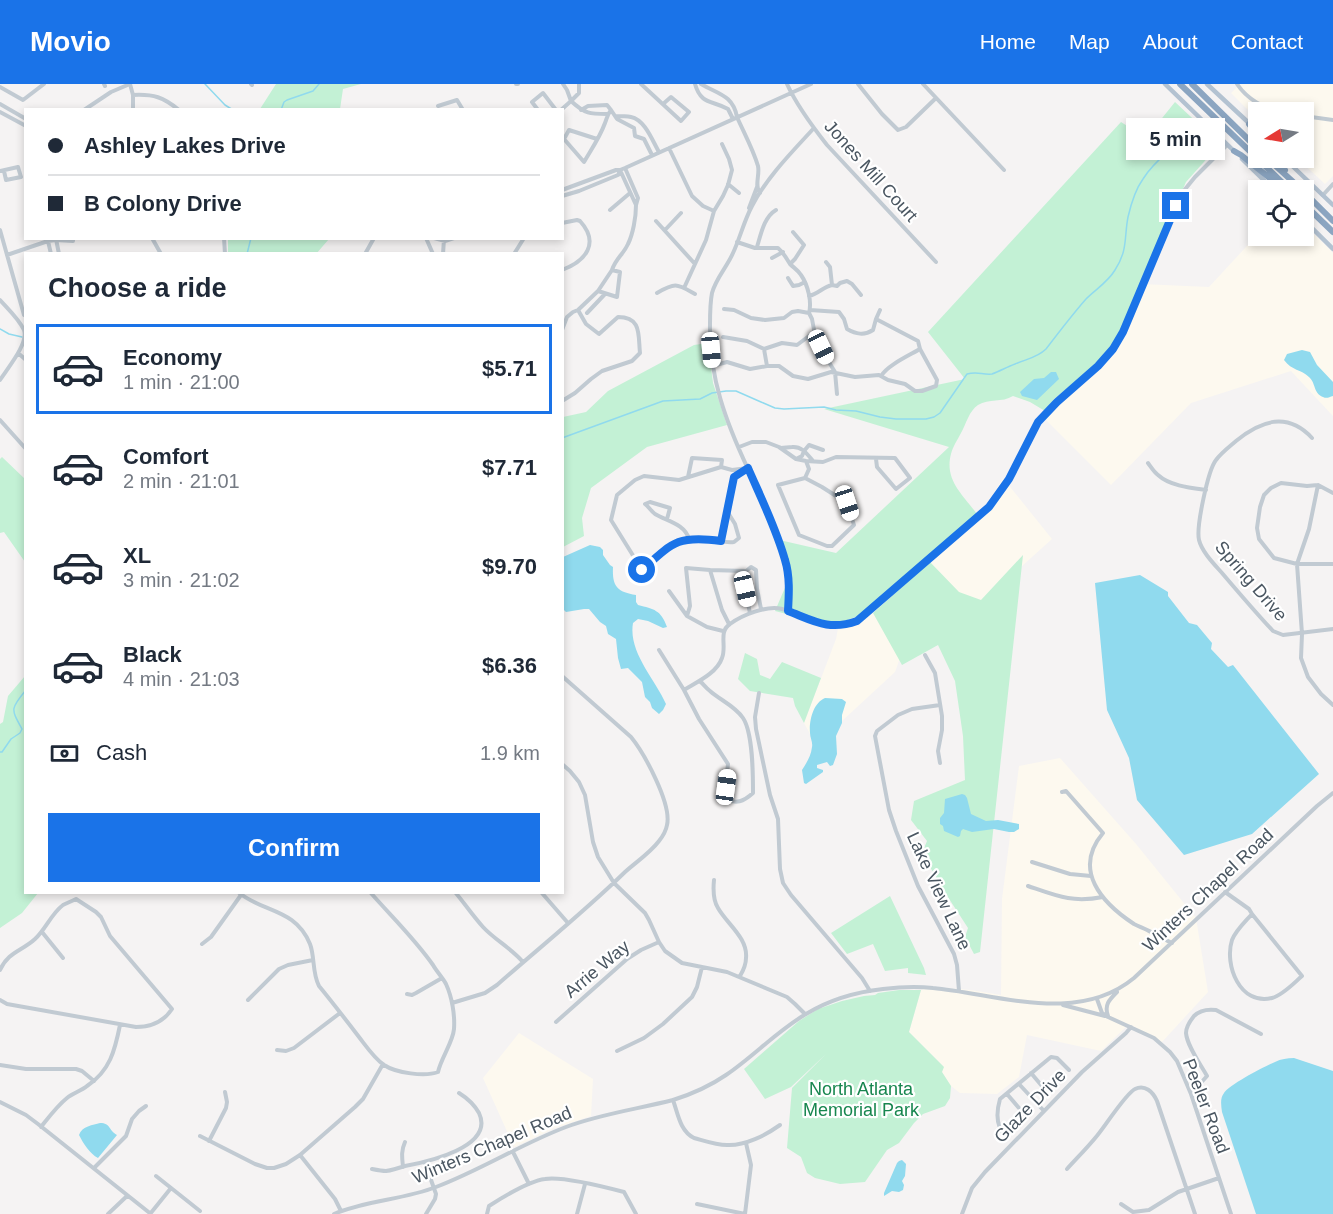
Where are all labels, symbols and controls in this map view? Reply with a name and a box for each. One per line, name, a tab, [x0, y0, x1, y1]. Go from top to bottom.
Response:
text: Movio	[30, 26, 111, 57]
text: Home	[980, 30, 1036, 53]
text: Map	[1069, 30, 1110, 53]
text: About	[1143, 30, 1198, 53]
text: Contact	[1231, 30, 1303, 53]
north arrow	[1248, 102, 1314, 168]
map controls	[1248, 102, 1314, 246]
street label: Jones Mill Court	[820, 116, 922, 226]
callout: 5 min	[1126, 119, 1226, 161]
text: 5 min	[1149, 128, 1202, 150]
text: Ashley Lakes Drive	[84, 133, 286, 158]
button: locate	[1248, 180, 1314, 246]
text: B Colony Drive	[84, 191, 242, 216]
route end	[1162, 192, 1189, 219]
text: Choose a ride	[48, 273, 227, 303]
car	[805, 327, 837, 367]
car	[700, 331, 722, 369]
icon: car	[51, 342, 105, 396]
text: Economy	[123, 345, 222, 370]
text: $5.71	[482, 356, 537, 381]
text: 1 min · 21:00	[123, 371, 240, 393]
icon: car	[51, 441, 105, 495]
text: Comfort	[123, 444, 209, 469]
text: $7.71	[482, 455, 537, 480]
text: 2 min · 21:01	[123, 470, 240, 492]
car	[833, 483, 861, 523]
street label: Spring Drive	[1211, 537, 1291, 625]
icon: car	[51, 540, 105, 594]
text: XL	[123, 543, 151, 568]
text: $9.70	[482, 554, 537, 579]
route start	[628, 556, 655, 583]
text: 3 min · 21:02	[123, 569, 240, 591]
car	[732, 569, 758, 609]
icon: car	[51, 639, 105, 693]
text: Black	[123, 642, 182, 667]
text: $6.36	[482, 653, 537, 678]
text: 4 min · 21:03	[123, 668, 240, 690]
icon: cash	[48, 737, 81, 770]
text: Cash	[96, 740, 147, 765]
text: 1.9 km	[480, 742, 540, 764]
car	[715, 768, 737, 806]
button: Confirm	[48, 813, 540, 882]
street label: Winters Chapel Road	[1139, 824, 1277, 956]
street label: Lake View Lane	[903, 829, 975, 953]
street label: Arrie Way	[561, 936, 633, 1002]
street label: Peeler Road	[1179, 1056, 1233, 1156]
street label: Glaze Drive	[990, 1065, 1070, 1147]
park label: North Atlanta Memorial Park	[803, 1079, 920, 1120]
street label: Winters Chapel Road	[409, 1102, 575, 1188]

